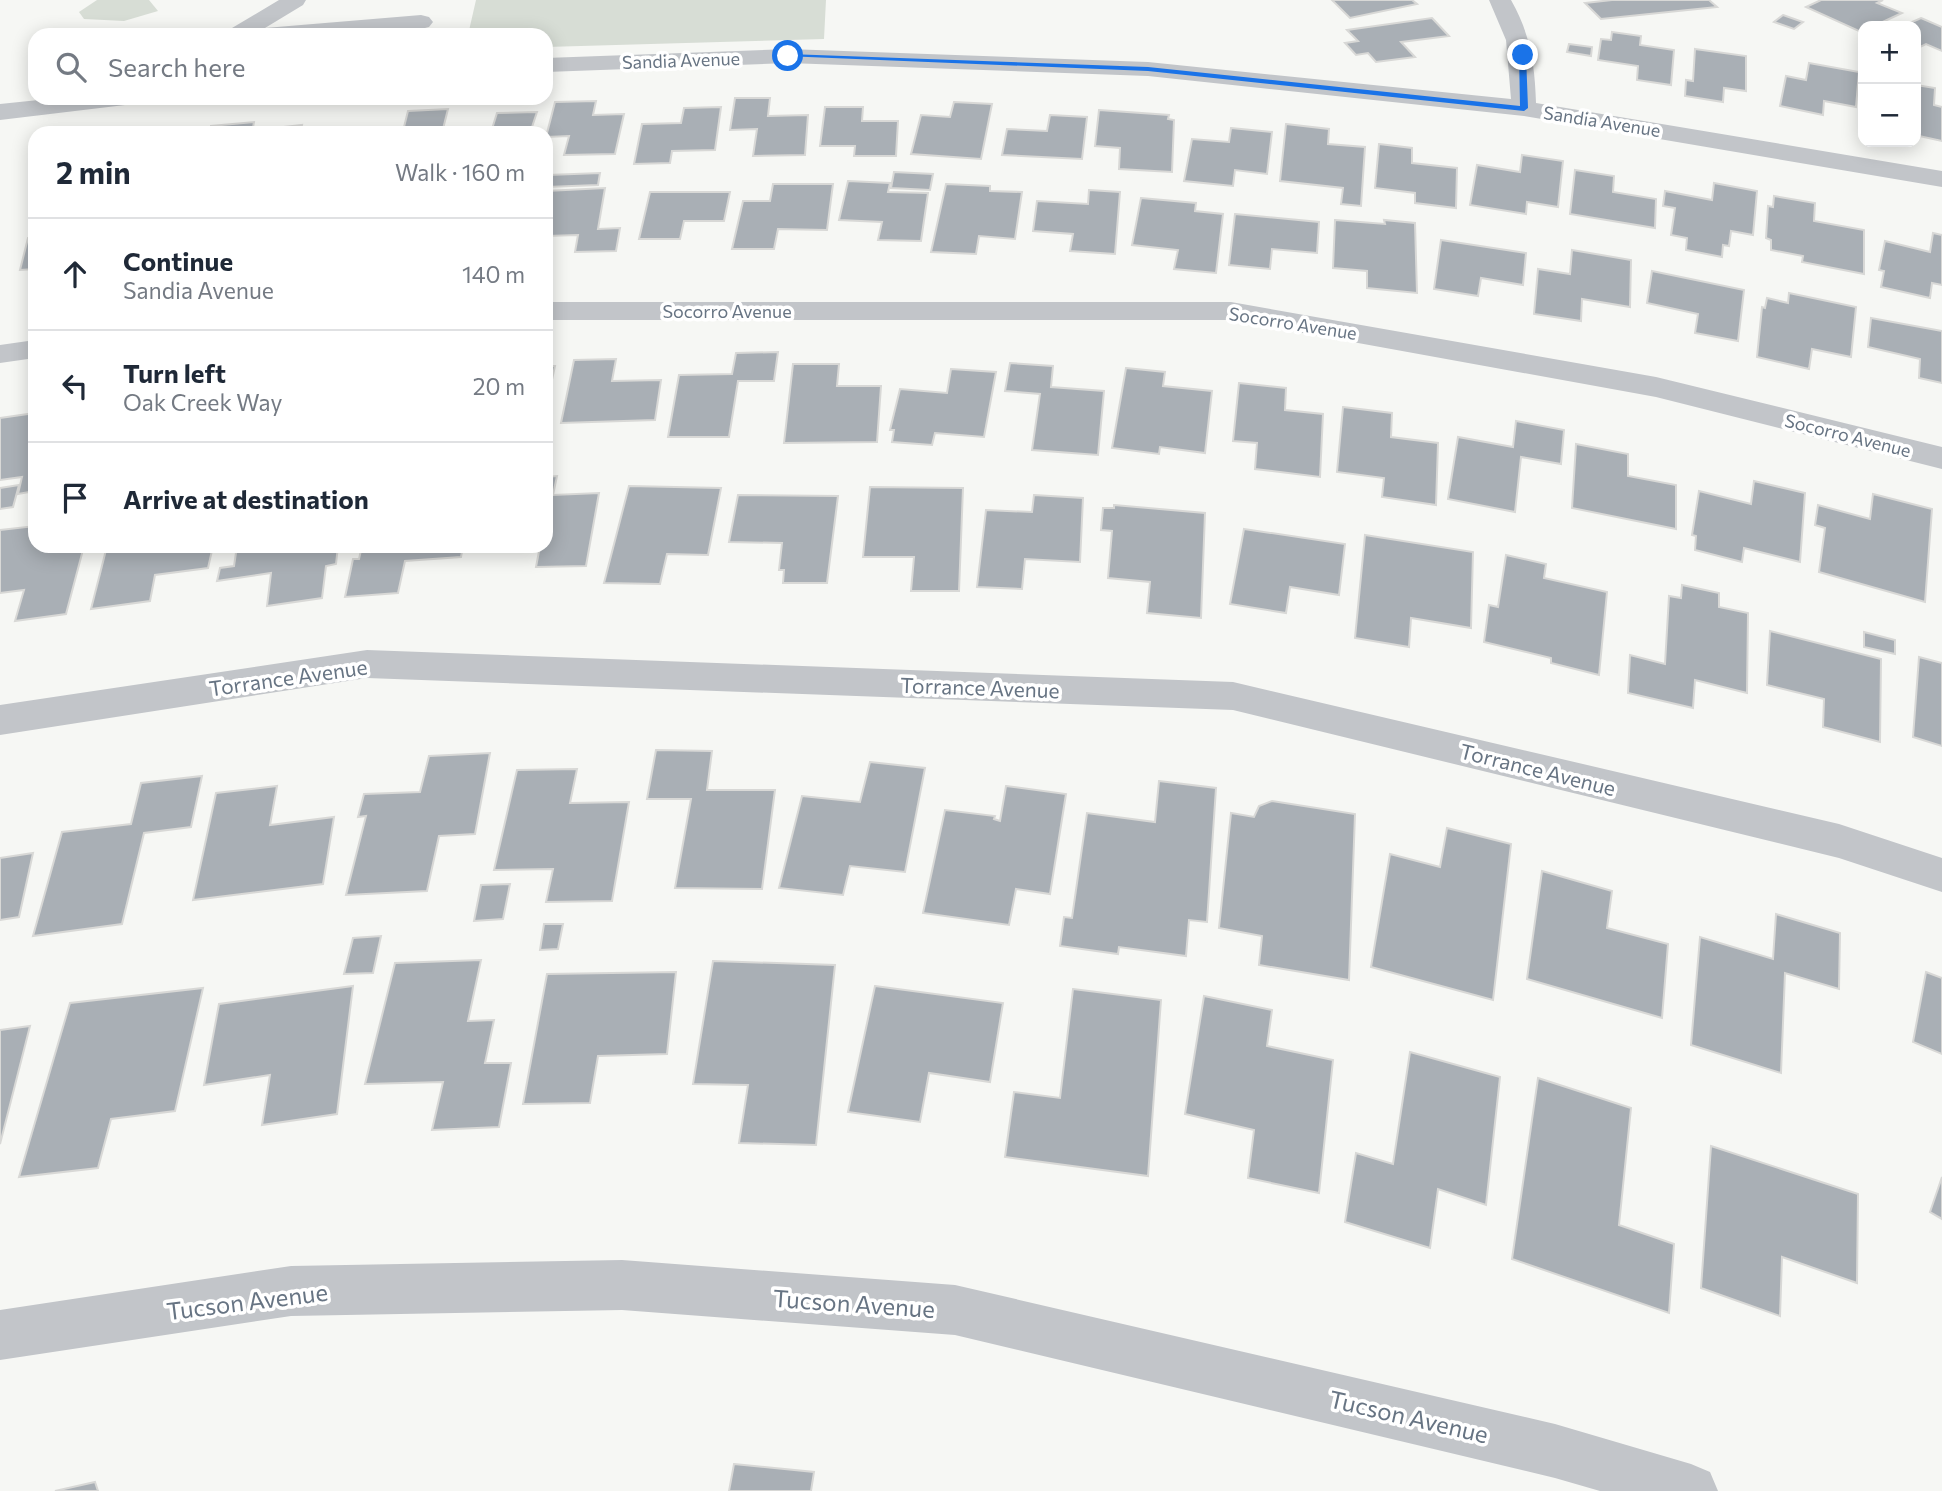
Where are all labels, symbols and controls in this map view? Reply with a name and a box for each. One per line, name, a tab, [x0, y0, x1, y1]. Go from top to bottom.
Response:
map controls	[1858, 21, 1921, 147]
button: +	[1858, 21, 1921, 84]
search box	[28, 28, 553, 105]
route end	[1507, 39, 1538, 70]
route start	[772, 40, 803, 71]
street label: Sandia Avenue	[622, 47, 740, 73]
icon: search	[52, 48, 90, 86]
text: Search here	[108, 51, 246, 82]
button: −	[1858, 84, 1921, 147]
street label: Sandia Avenue	[1542, 101, 1662, 141]
text: 2 min	[56, 153, 131, 190]
text: Walk · 160 m	[395, 158, 525, 186]
text: Continue	[123, 245, 233, 276]
icon: ahead	[56, 255, 94, 293]
text: 140 m	[462, 260, 525, 288]
text: Sandia Avenue	[123, 276, 274, 304]
street label: Socorro Avenue	[662, 300, 792, 322]
street label: Socorro Avenue	[1227, 302, 1359, 344]
text: Turn left	[123, 357, 226, 388]
icon: left	[56, 367, 94, 405]
text: 20 m	[473, 372, 525, 400]
text: Oak Creek Way	[123, 388, 282, 416]
street label: Socorro Avenue	[1783, 409, 1913, 461]
icon: arrive	[56, 479, 94, 517]
text: Arrive at destination	[123, 483, 369, 514]
street label: Torrance Avenue	[207, 654, 369, 700]
street label: Torrance Avenue	[900, 672, 1060, 702]
street label: Torrance Avenue	[1458, 738, 1618, 800]
street label: Tucson Avenue	[165, 1277, 329, 1325]
street label: Tucson Avenue	[772, 1283, 936, 1323]
street label: Tucson Avenue	[1327, 1384, 1491, 1448]

